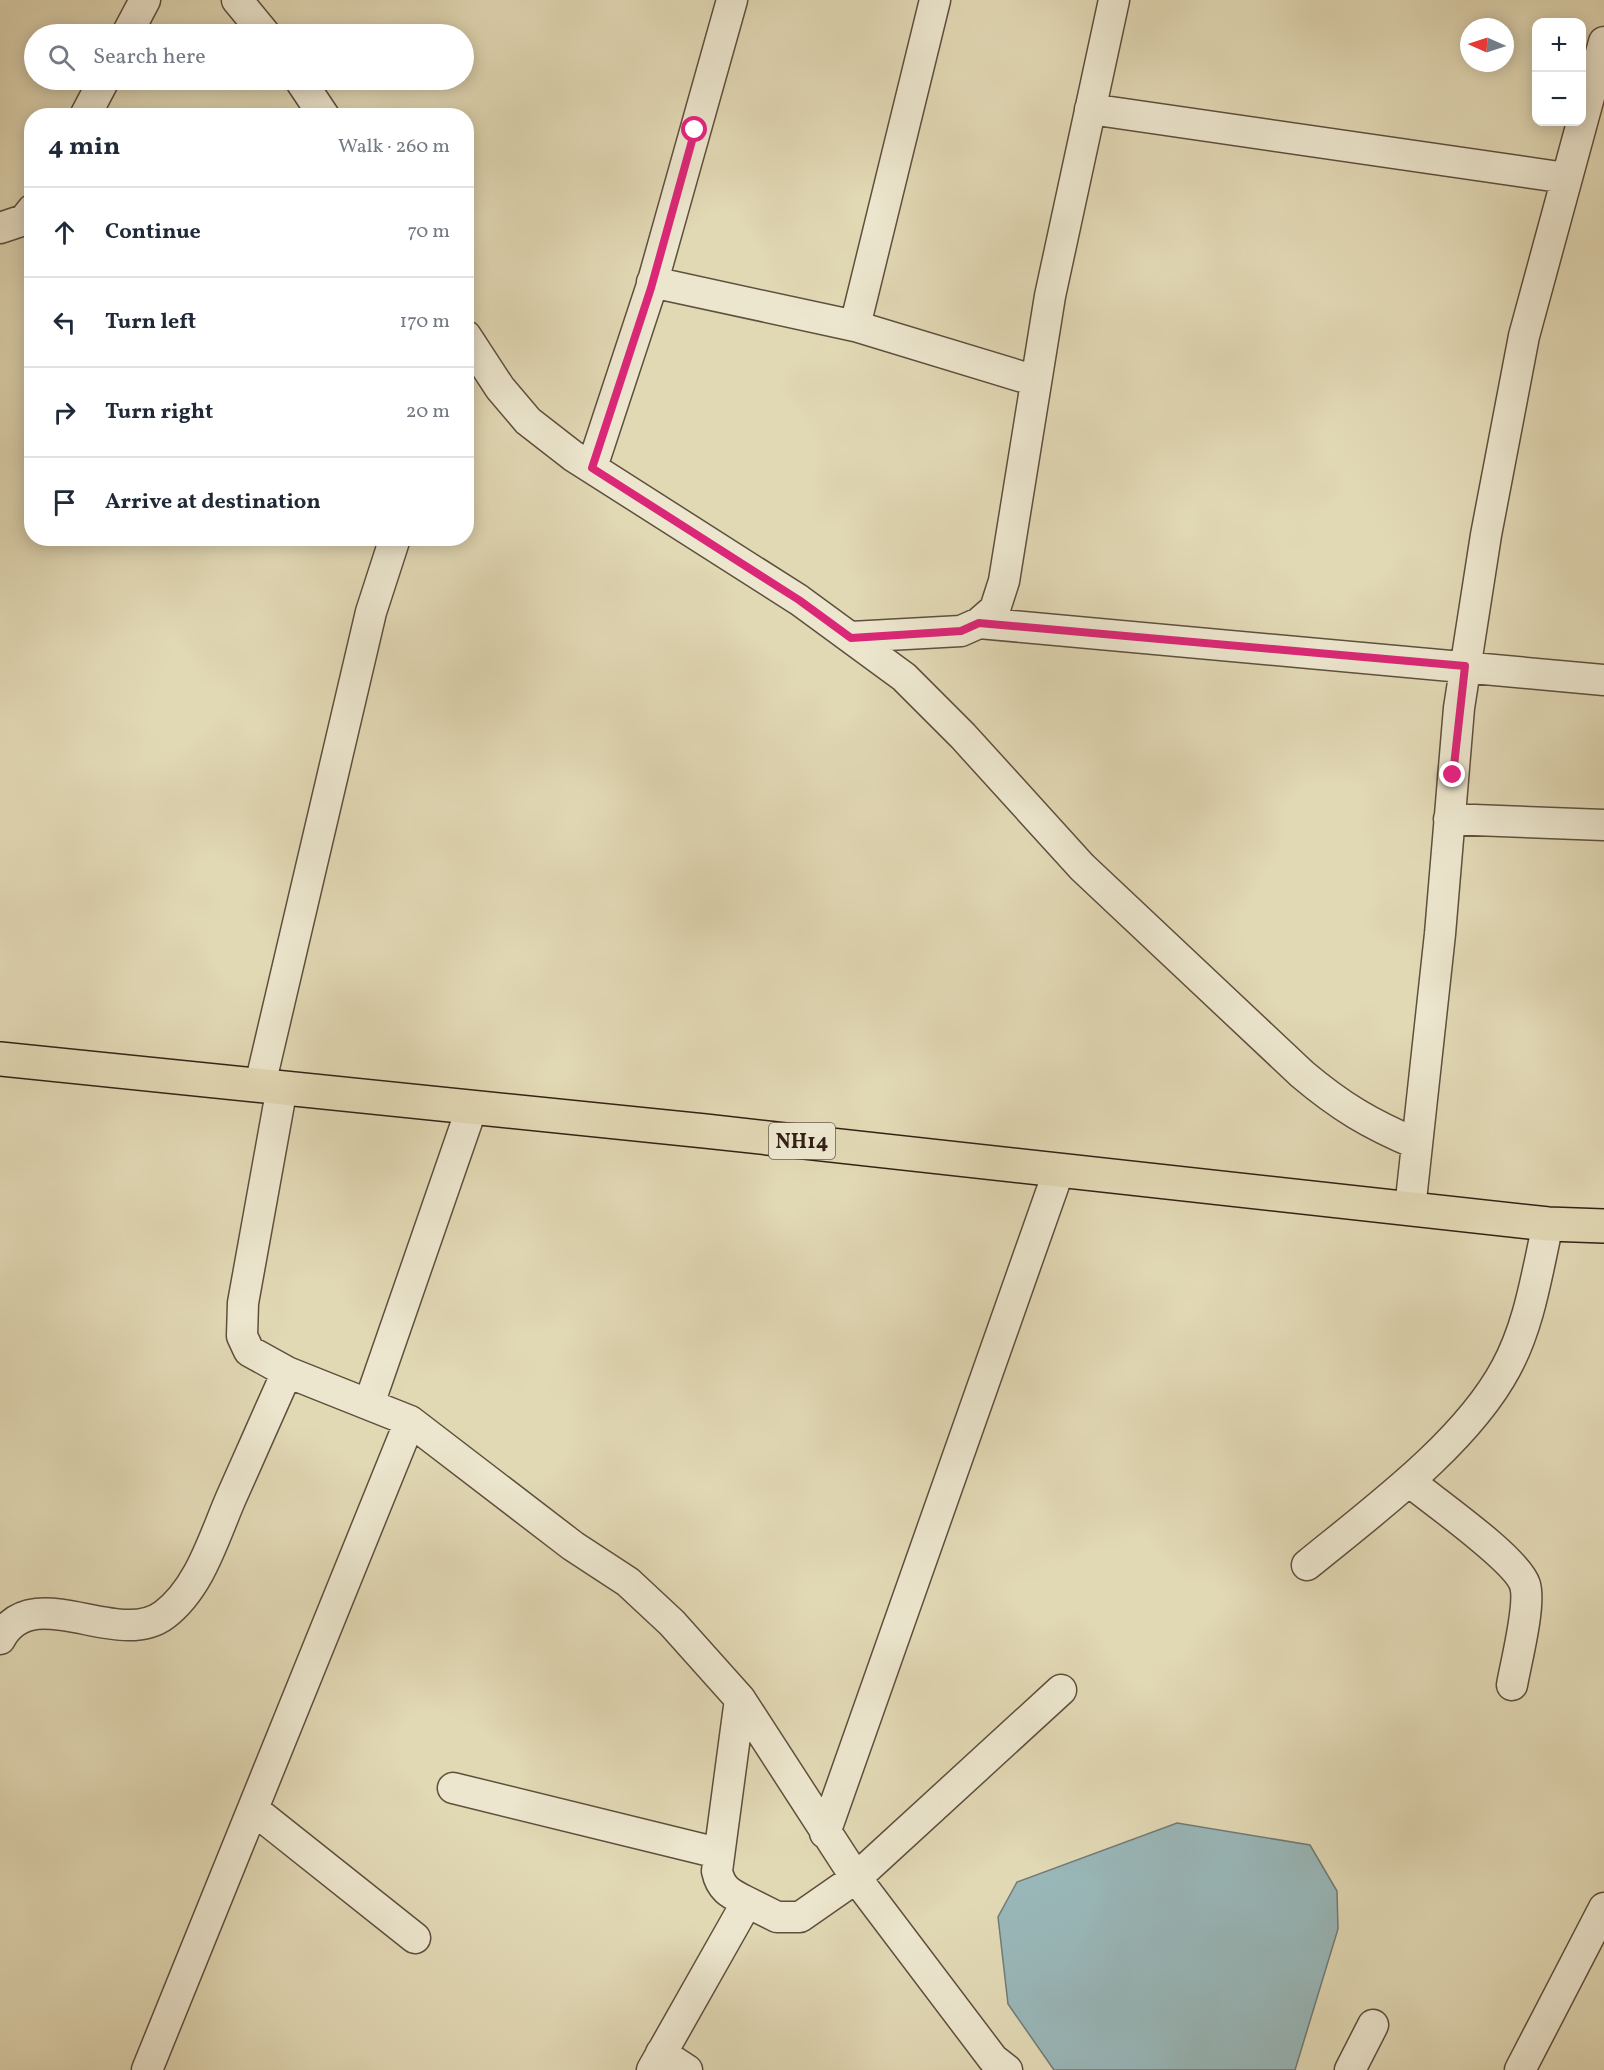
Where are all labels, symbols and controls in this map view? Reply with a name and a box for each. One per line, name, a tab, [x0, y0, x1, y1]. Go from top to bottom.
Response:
north arrow	[1460, 18, 1514, 72]
map controls	[1532, 18, 1586, 126]
button: +	[1532, 18, 1586, 72]
search box	[24, 24, 474, 90]
icon: search	[45, 41, 78, 74]
text: Search here	[93, 42, 206, 73]
button: −	[1532, 72, 1586, 126]
route start	[681, 116, 707, 142]
text: 4 min	[48, 129, 120, 165]
text: Walk · 260 m	[338, 133, 450, 161]
icon: ahead	[48, 216, 81, 249]
text: Continue	[105, 217, 201, 248]
text: 70 m	[407, 218, 450, 246]
icon: left	[48, 306, 81, 339]
text: Turn left	[105, 307, 196, 338]
text: 170 m	[400, 308, 450, 336]
icon: right	[48, 396, 81, 429]
text: Turn right	[105, 397, 213, 428]
text: 20 m	[406, 398, 450, 426]
icon: arrive	[48, 486, 81, 519]
text: Arrive at destination	[105, 487, 321, 518]
route end	[1439, 761, 1465, 787]
road number: NH14	[769, 1123, 835, 1159]

